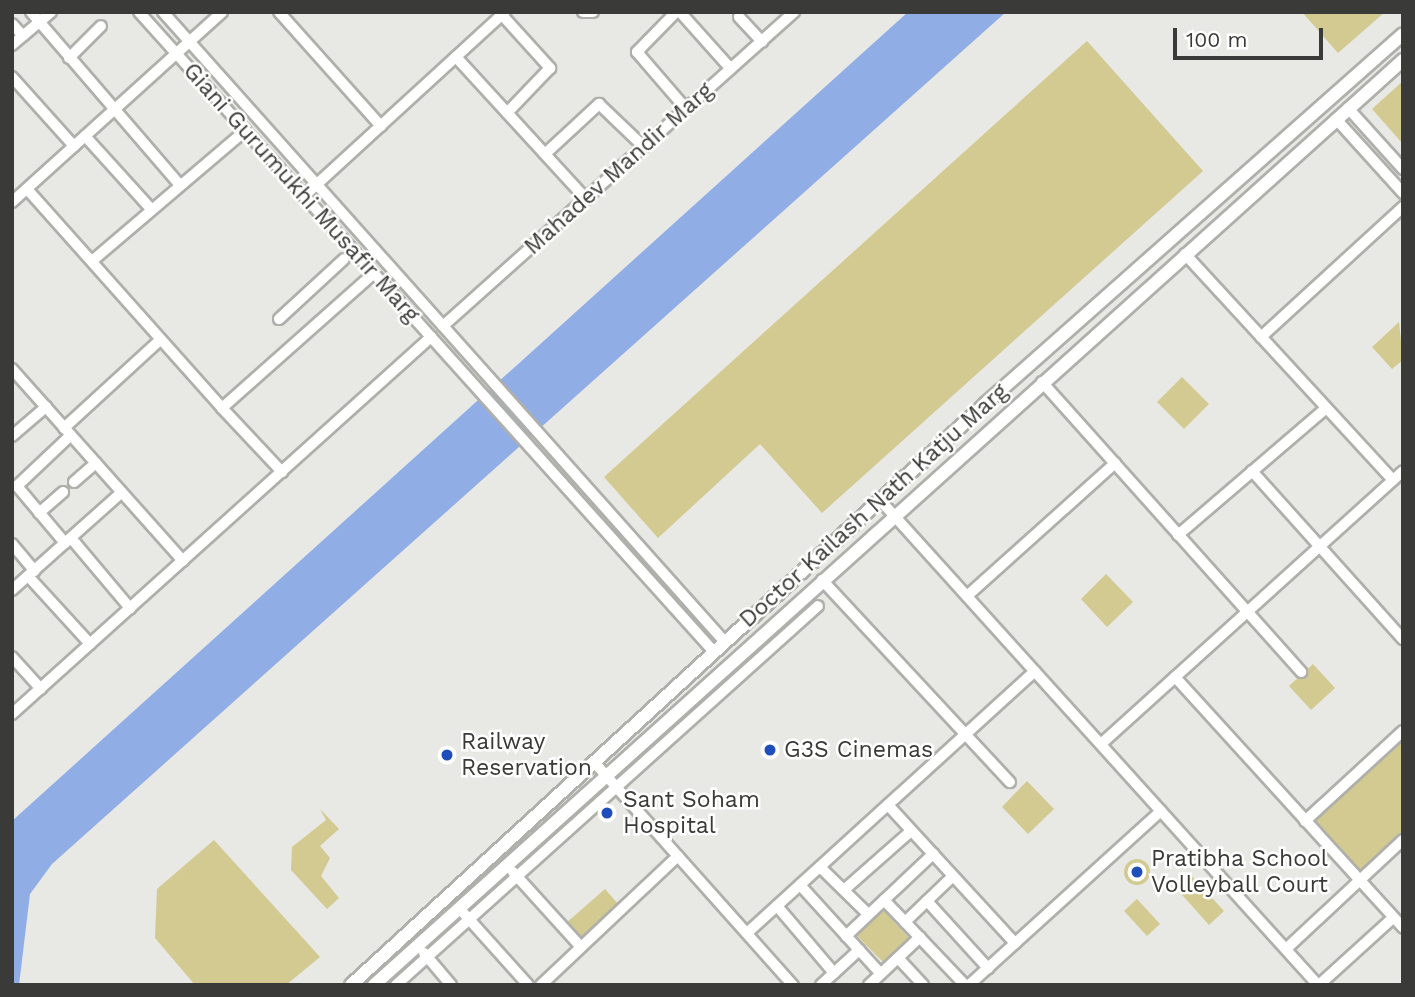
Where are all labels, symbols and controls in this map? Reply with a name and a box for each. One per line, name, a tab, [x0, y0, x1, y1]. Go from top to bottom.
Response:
scale bar	[1177, 14, 1328, 58]
text: 100 m	[1186, 27, 1248, 52]
street label: Giani Gurumukhi Musafir Marg	[177, 57, 425, 329]
street label: Mahadev Mandir Marg	[519, 77, 719, 261]
street label: Doctor Kailash Nath Katju Marg	[734, 378, 1014, 634]
place label: Railway Reservation	[461, 728, 592, 782]
place label: G3S Cinemas	[784, 736, 933, 764]
marker: G3S Cinemas	[762, 742, 778, 758]
marker: Railway Reservation	[439, 747, 455, 763]
place label: Sant Soham Hospital	[623, 786, 760, 840]
marker: Sant Soham Hospital	[597, 803, 617, 823]
place label: Pratibha School Volleyball Court	[1151, 845, 1329, 899]
marker: Pratibha School Volleyball Court	[1129, 864, 1145, 880]

